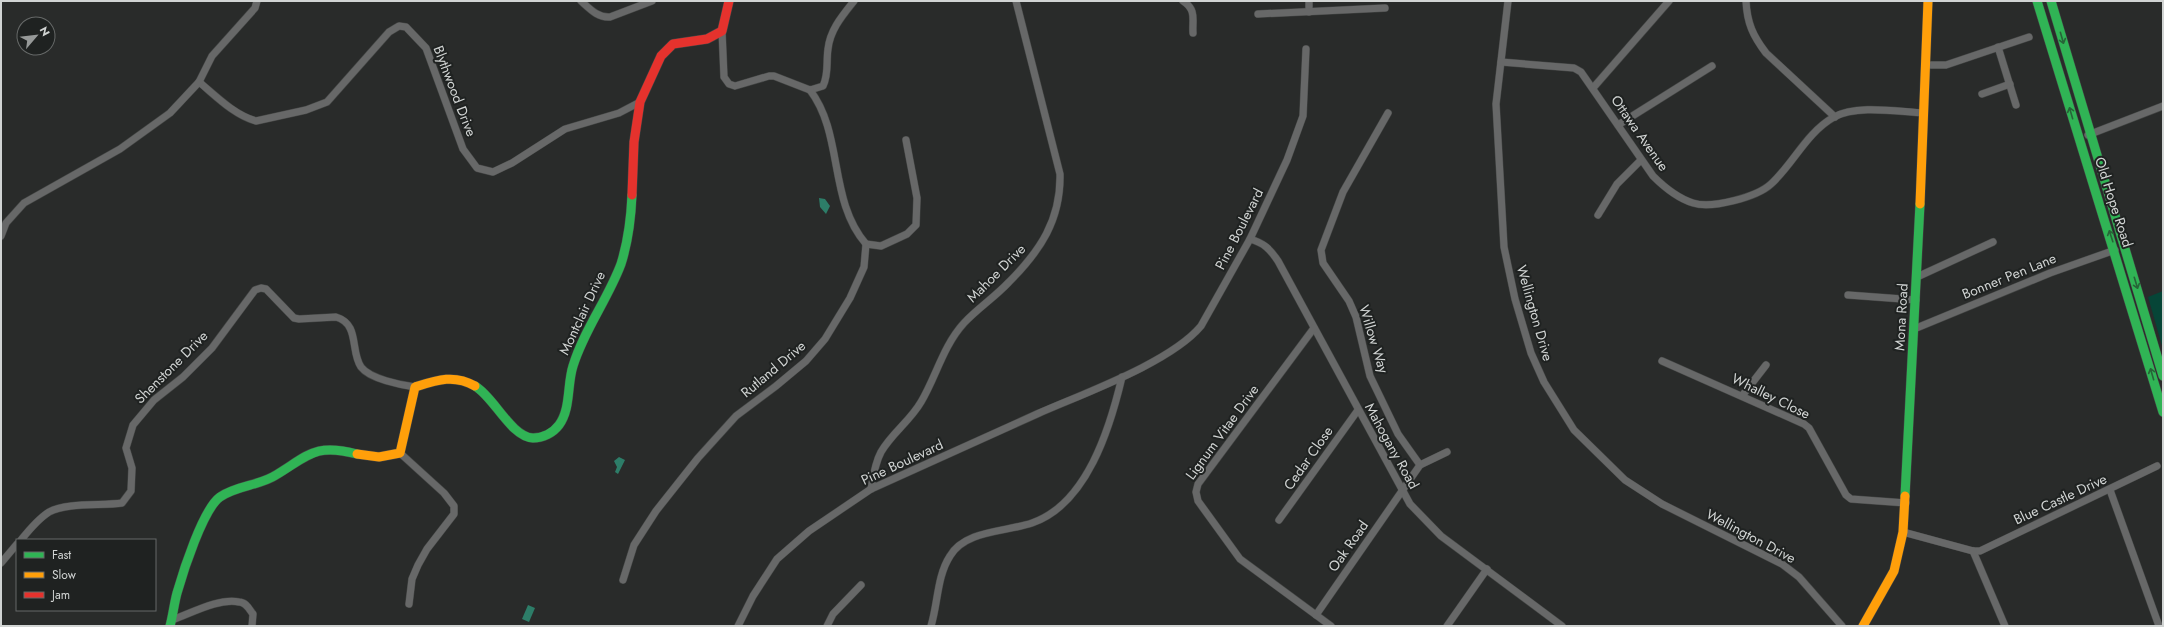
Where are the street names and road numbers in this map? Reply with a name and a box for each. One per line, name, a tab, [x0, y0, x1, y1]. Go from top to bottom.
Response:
street label: Blythwood Drive	[429, 43, 481, 139]
street label: Ottawa Avenue	[1606, 91, 1674, 175]
street label: Old Hope Road	[2090, 154, 2138, 250]
street label: Pine Boulevard	[1210, 185, 1268, 273]
street label: Mahoe Drive	[962, 239, 1030, 307]
street label: Bonner Pen Lane	[1959, 248, 2059, 304]
street label: Wellington Drive	[1512, 263, 1558, 363]
street label: Montclair Drive	[554, 268, 610, 358]
street label: Mona Road	[1889, 283, 1913, 351]
street label: Willow Way	[1354, 302, 1394, 376]
street label: Shenstone Drive	[130, 326, 212, 408]
street label: Rutland Drive	[736, 336, 810, 402]
street label: Whalley Close	[1728, 368, 1814, 424]
street label: Lignum Vitae Drive	[1181, 380, 1263, 484]
street label: Mahogany Road	[1360, 399, 1424, 493]
street label: Cedar Close	[1279, 422, 1337, 494]
street label: Pine Boulevard	[858, 434, 946, 490]
street label: Blue Castle Drive	[2010, 469, 2110, 529]
street label: Wellington Drive	[1703, 504, 1799, 568]
street label: Oak Road	[1323, 516, 1373, 576]

